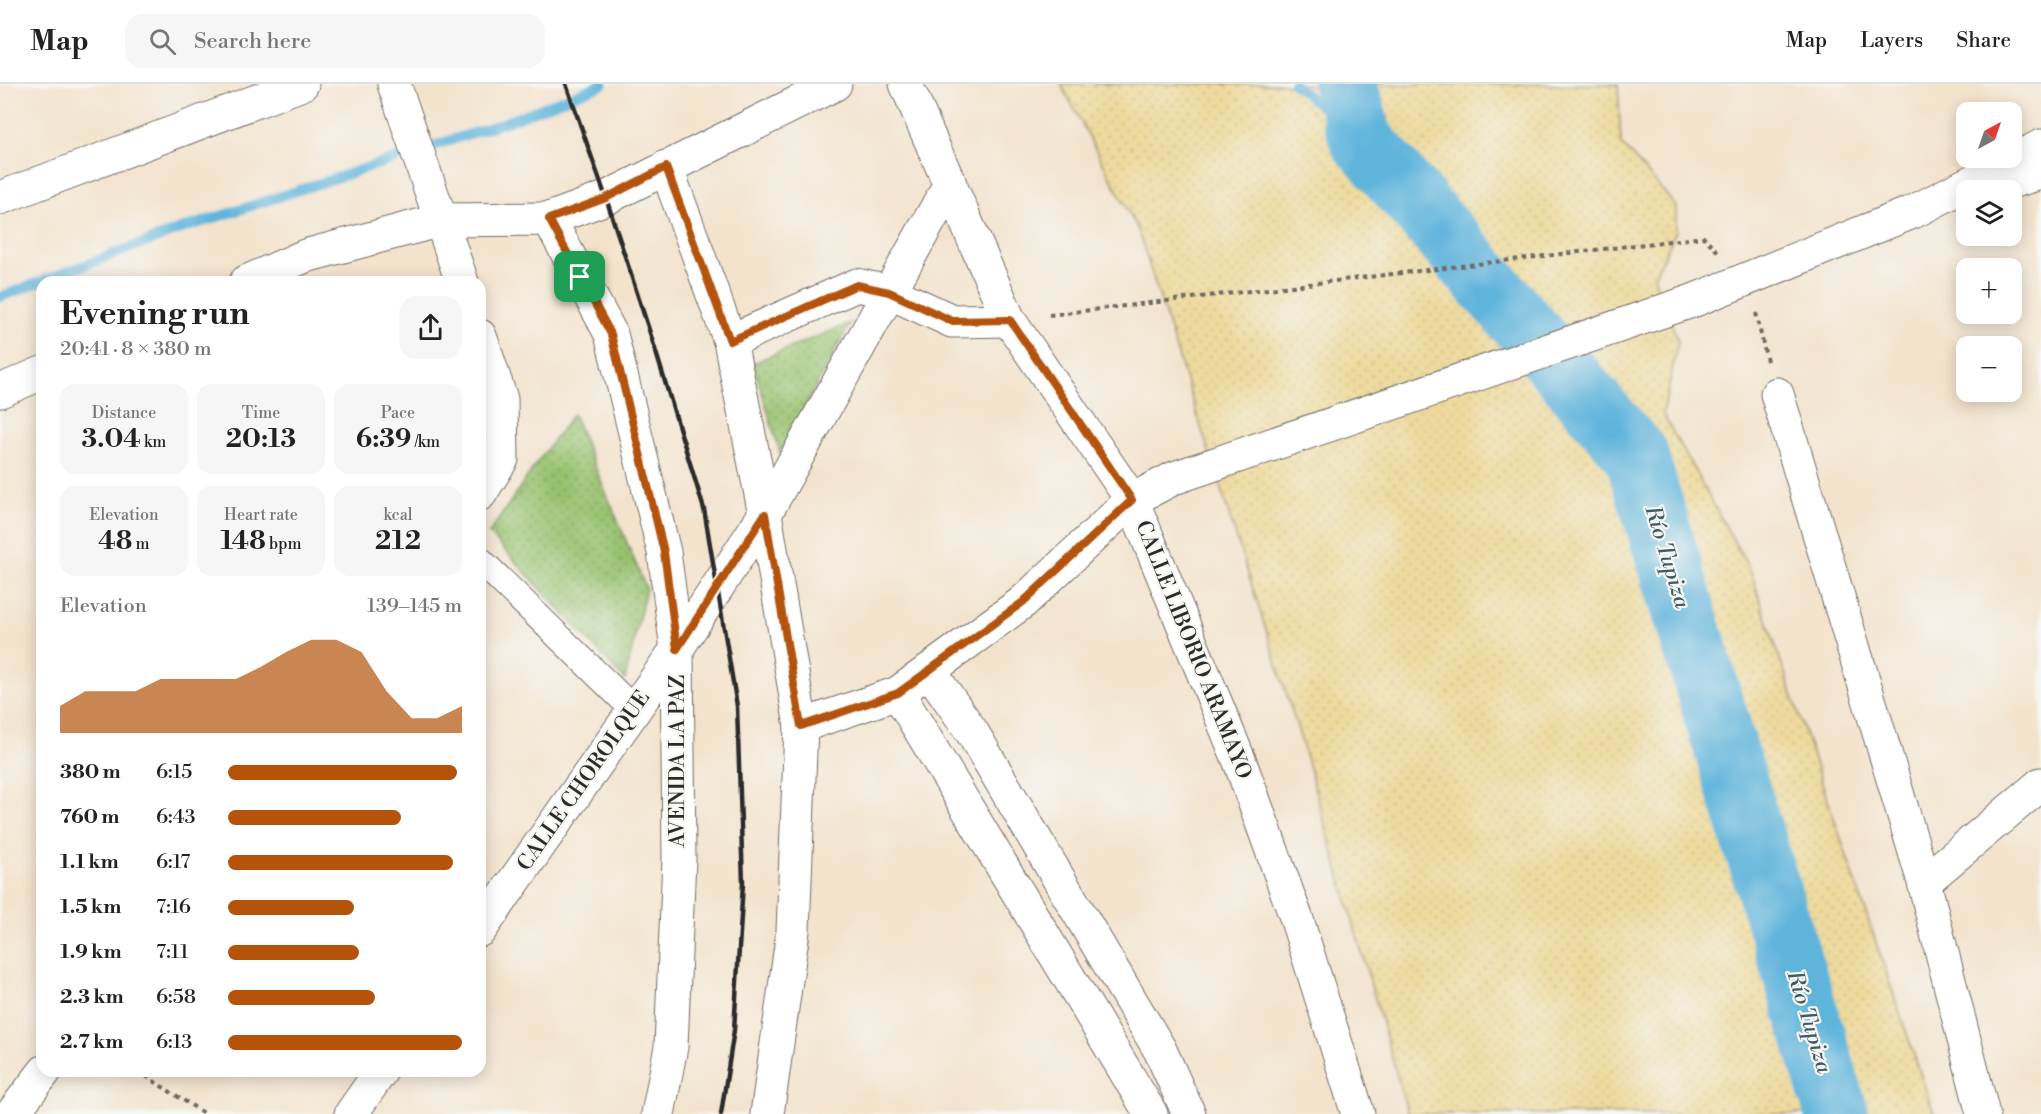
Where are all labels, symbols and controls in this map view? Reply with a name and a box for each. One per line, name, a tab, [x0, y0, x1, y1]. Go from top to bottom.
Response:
search box	[125, 14, 545, 68]
text: Map	[30, 24, 89, 59]
icon: search	[146, 25, 179, 58]
text: Search here	[194, 28, 311, 55]
text: Map	[1786, 28, 1827, 54]
text: Layers	[1860, 28, 1923, 54]
text: Share	[1956, 28, 2011, 54]
north arrow	[1956, 102, 2022, 168]
map controls	[1956, 102, 2022, 402]
button: layers	[1956, 180, 2022, 246]
pin	[554, 251, 605, 302]
button: +	[1956, 258, 2022, 324]
icon: arrive	[563, 260, 596, 293]
text: Evening run	[60, 294, 249, 335]
button: share	[399, 296, 462, 359]
button: −	[1956, 336, 2022, 402]
text: 20:41 · 8 × 380 m	[60, 337, 212, 362]
text: Distance	[92, 403, 156, 423]
text: Time	[242, 403, 280, 423]
text: Pace	[381, 403, 415, 423]
text: 3.04	[82, 423, 141, 455]
text: 20:13	[226, 423, 296, 455]
text: 6:39	[356, 423, 411, 455]
text: km	[141, 432, 166, 452]
text: /km	[411, 432, 440, 452]
water label: Río Tupiza	[1638, 501, 1696, 612]
text: Elevation	[89, 505, 159, 525]
text: Heart rate	[224, 505, 298, 525]
text: kcal	[383, 505, 413, 525]
street label: CALLE LIBORIO ARAMAYO	[1129, 517, 1257, 783]
text: 48	[98, 525, 132, 557]
text: 148	[220, 525, 266, 557]
text: 212	[375, 525, 421, 557]
text: m	[132, 534, 150, 554]
text: bpm	[266, 534, 302, 554]
text: Elevation	[60, 594, 147, 619]
text: 139–145 m	[367, 594, 462, 619]
street label: AVENIDA LA PAZ	[665, 675, 691, 849]
street label: CALLE CHOROLQUE	[512, 686, 656, 876]
text: 380 m	[60, 760, 121, 785]
text: 6:15	[156, 760, 192, 785]
text: 760 m	[60, 805, 119, 830]
text: 6:43	[156, 805, 196, 830]
text: 1.1 km	[60, 850, 119, 875]
text: 6:17	[156, 850, 190, 875]
text: 1.5 km	[60, 895, 121, 920]
text: 7:16	[156, 895, 191, 920]
text: 1.9 km	[60, 940, 122, 965]
text: 7:11	[156, 940, 189, 965]
water label: Río Tupiza	[1780, 966, 1838, 1077]
text: 2.3 km	[60, 985, 124, 1010]
text: 6:58	[156, 985, 196, 1010]
text: 2.7 km	[60, 1030, 124, 1055]
text: 6:13	[156, 1030, 192, 1055]

